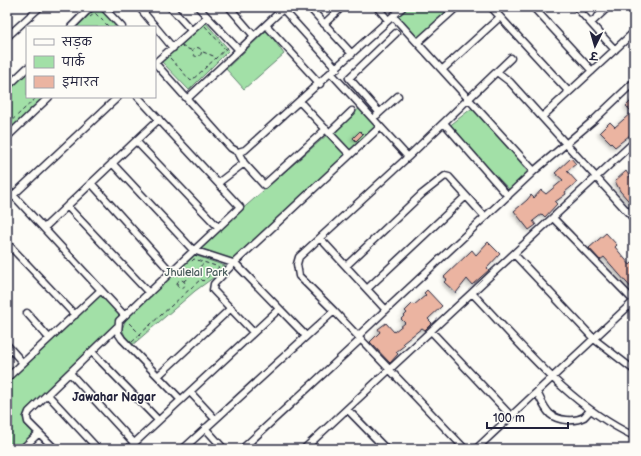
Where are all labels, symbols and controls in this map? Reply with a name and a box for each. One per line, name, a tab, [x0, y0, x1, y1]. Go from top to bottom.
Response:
legend	[26, 26, 156, 98]
north arrow	[575, 26, 615, 66]
text: सड़क	[61, 35, 93, 50]
text: उ	[588, 49, 599, 62]
text: पार्क	[61, 52, 86, 70]
text: इमारत	[62, 75, 100, 90]
park label: Jhulelal Park	[164, 266, 228, 279]
district label: Jawahar Nagar	[72, 390, 156, 405]
scale bar	[487, 404, 568, 430]
text: 100 m	[493, 411, 525, 426]

